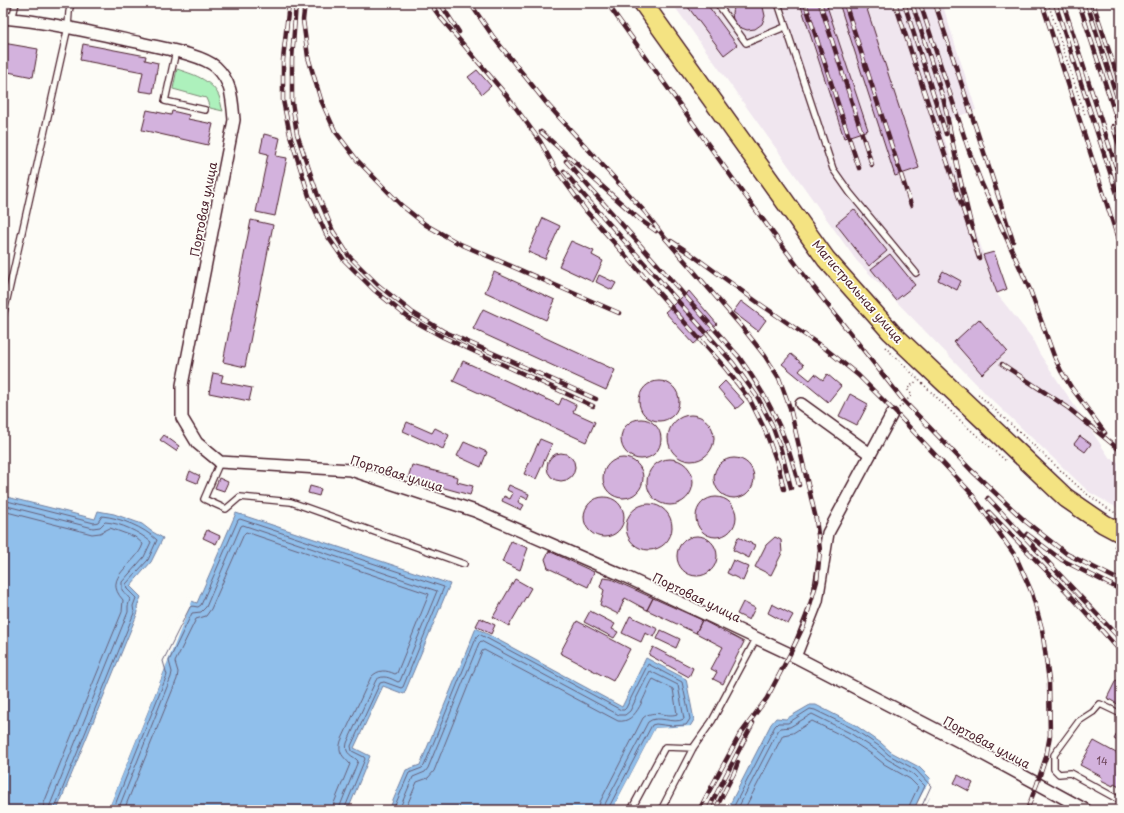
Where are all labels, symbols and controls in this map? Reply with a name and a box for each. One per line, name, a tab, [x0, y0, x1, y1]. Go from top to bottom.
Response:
street label: Портовая улица	[185, 160, 221, 258]
street label: Магистральная улица	[808, 236, 908, 347]
street label: Портовая улица	[348, 450, 446, 496]
street label: Портовая улица	[650, 568, 745, 626]
street label: Портовая улица	[940, 711, 1034, 773]
house number: 14	[1096, 753, 1108, 768]

